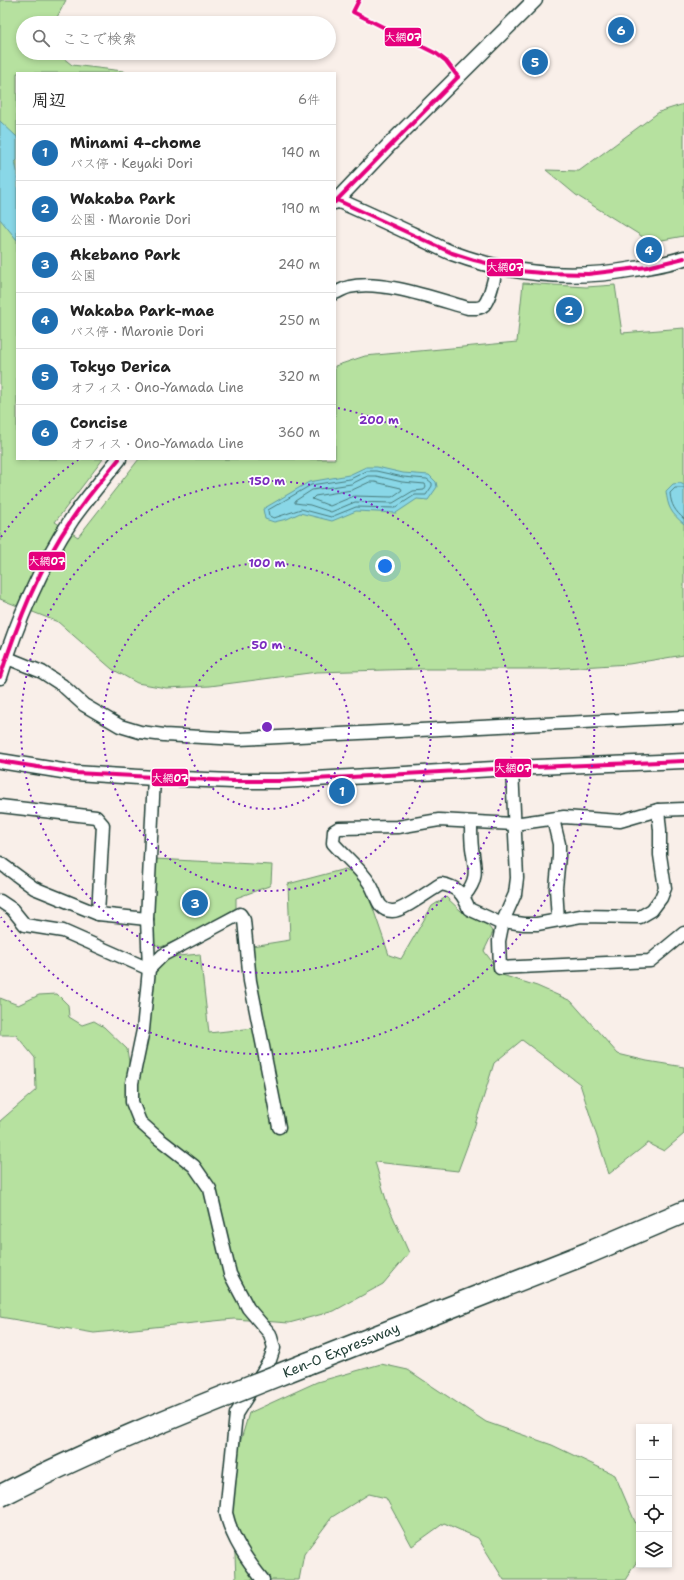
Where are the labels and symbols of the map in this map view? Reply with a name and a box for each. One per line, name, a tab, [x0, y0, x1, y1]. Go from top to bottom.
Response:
pin: 6	[608, 15, 634, 45]
line badge: 大網07	[384, 27, 422, 47]
text: 大網07	[384, 30, 422, 45]
pin: 5	[522, 47, 548, 77]
pin: 4	[636, 235, 662, 265]
line badge: 大網07	[486, 258, 524, 277]
text: 大網07	[486, 260, 524, 275]
pin: 2	[556, 295, 582, 325]
text: 200 m	[359, 412, 399, 428]
text: 150 m	[249, 473, 285, 489]
line badge: 大網07	[28, 551, 66, 571]
text: 大網07	[28, 554, 66, 569]
text: 100 m	[249, 555, 286, 571]
your location	[375, 556, 395, 576]
text: 50 m	[252, 637, 283, 653]
centre of rings	[260, 720, 274, 734]
line badge: 大網07	[494, 758, 532, 778]
text: 大網07	[494, 761, 532, 776]
line badge: 大網07	[151, 768, 189, 787]
text: 大網07	[151, 771, 189, 786]
pin: 1	[329, 776, 355, 806]
pin: 3	[182, 888, 208, 918]
street label: Ken-O Expressway	[280, 1318, 402, 1382]

